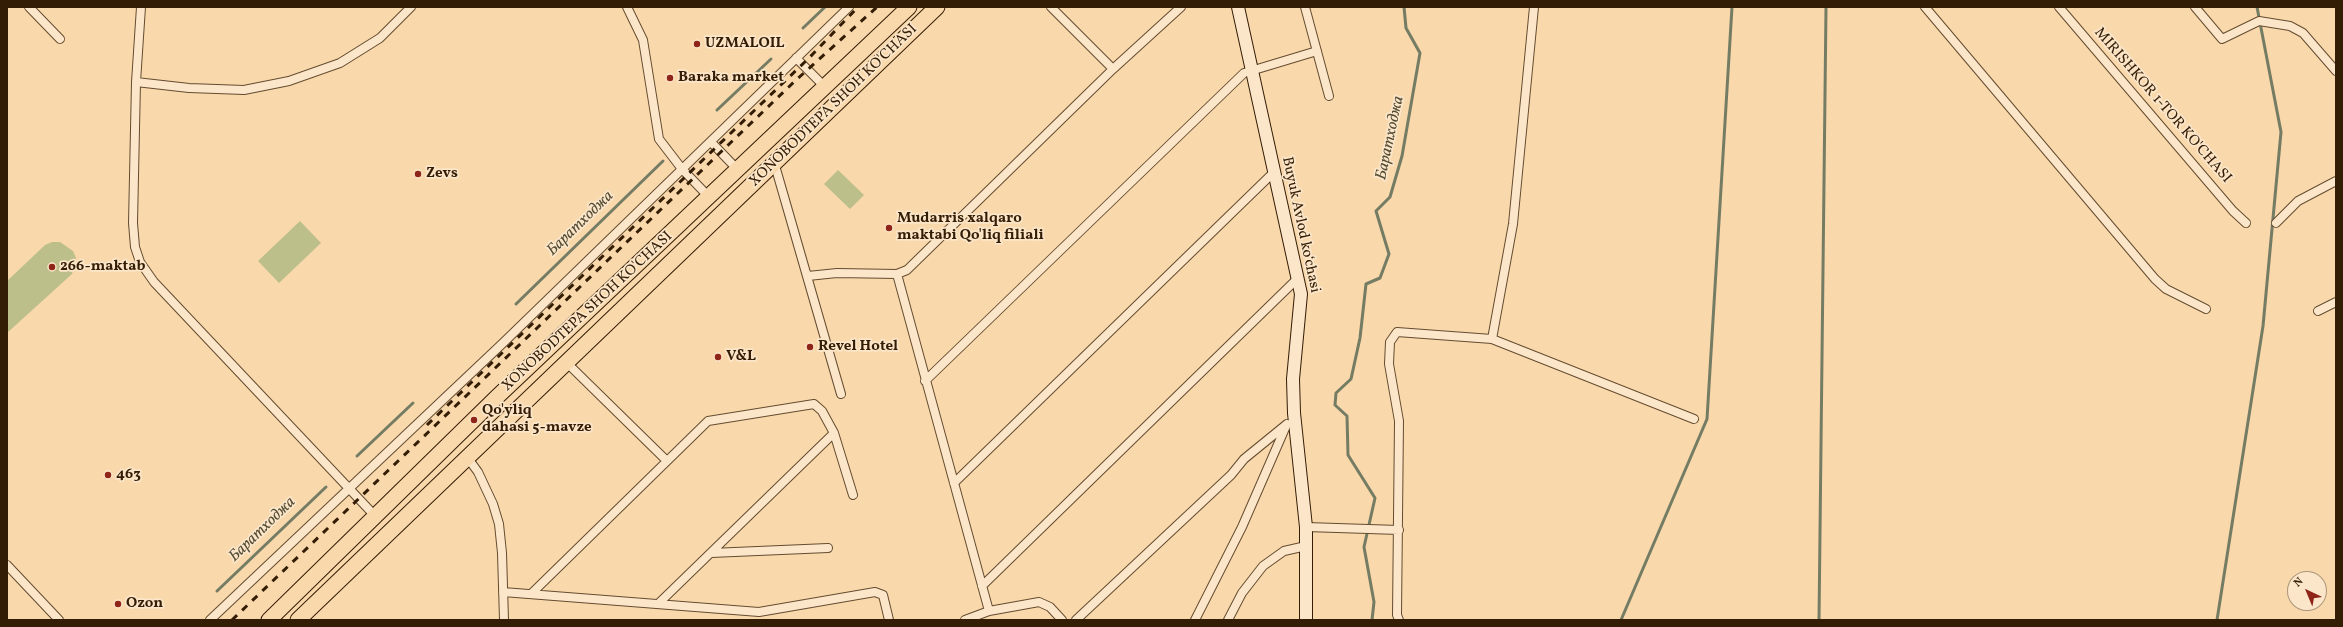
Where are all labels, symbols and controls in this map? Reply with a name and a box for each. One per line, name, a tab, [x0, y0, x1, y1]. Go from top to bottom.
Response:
street label: XONOBODTEPA SHOH KO'CHASI	[746, 21, 922, 191]
street label: MIRISHKOR 1-TOR KO'CHASI	[2090, 25, 2234, 187]
place label: UZMALOIL	[705, 35, 785, 53]
marker: UZMALOIL	[692, 39, 702, 49]
place label: Baraka market	[678, 69, 784, 87]
marker: Baraka market	[665, 73, 675, 83]
water label: Баратходжа	[1373, 94, 1409, 182]
street label: Buyuk Avlod koʻchasi	[1277, 155, 1323, 295]
place label: Zevs	[426, 165, 458, 183]
marker: Zevs	[413, 169, 423, 179]
water label: Баратходжа	[544, 188, 618, 260]
place label: Mudarris xalqaro maktabi Qo'liq filiali	[897, 210, 1044, 245]
marker: Mudarris xalqaro maktabi Qo'liq filiali	[884, 223, 894, 233]
street label: XONOBODTEPA SHOH KO'CHASI	[499, 228, 677, 396]
place label: 266-maktab	[60, 258, 145, 276]
marker: 266-maktab	[47, 262, 57, 272]
place label: Revel Hotel	[818, 338, 898, 356]
marker: Revel Hotel	[805, 342, 815, 352]
place label: V&L	[726, 348, 756, 366]
marker: V&L	[713, 352, 723, 362]
place label: Qo'yliq dahasi 5-mavze	[482, 402, 592, 437]
marker: Qo'yliq dahasi 5-mavze	[469, 415, 479, 425]
place label: 463	[116, 466, 141, 484]
marker: 463	[103, 470, 113, 480]
water label: Баратходжа	[226, 494, 300, 566]
north arrow	[2287, 571, 2327, 611]
text: N	[2291, 575, 2307, 591]
place label: Ozon	[126, 595, 163, 613]
marker: Ozon	[113, 599, 123, 609]

